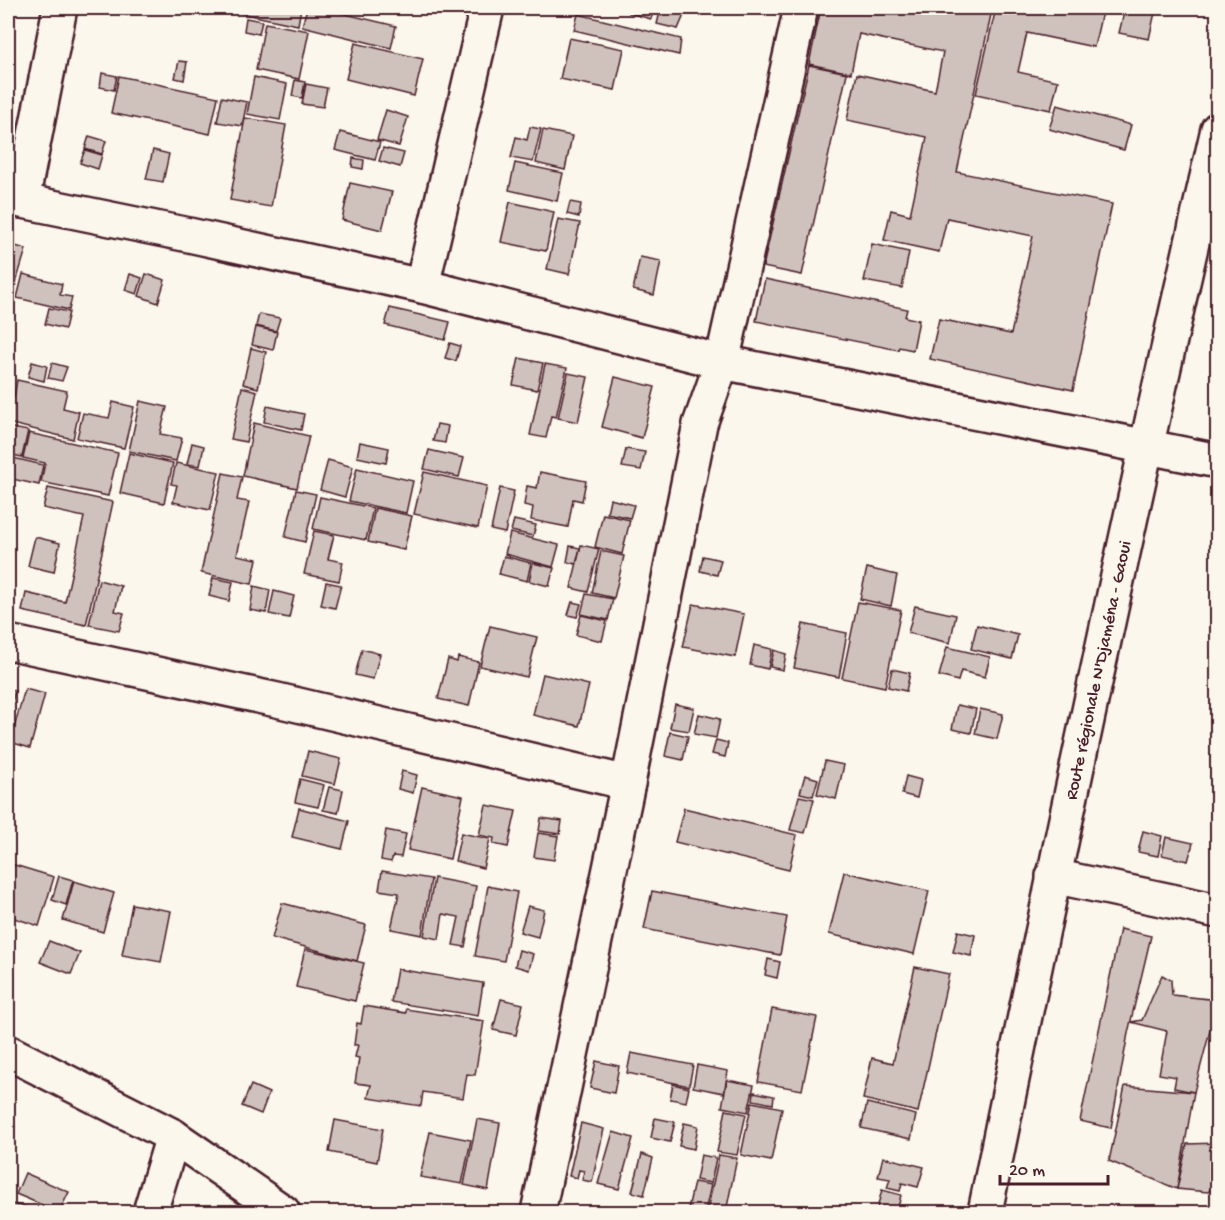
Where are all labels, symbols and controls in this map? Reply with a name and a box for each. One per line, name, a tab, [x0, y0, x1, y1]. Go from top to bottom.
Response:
street label: Route régionale N'Djaména - Gaoui	[1062, 539, 1137, 802]
scale bar	[1000, 1148, 1108, 1186]
text: 20 m	[1009, 1161, 1045, 1182]

